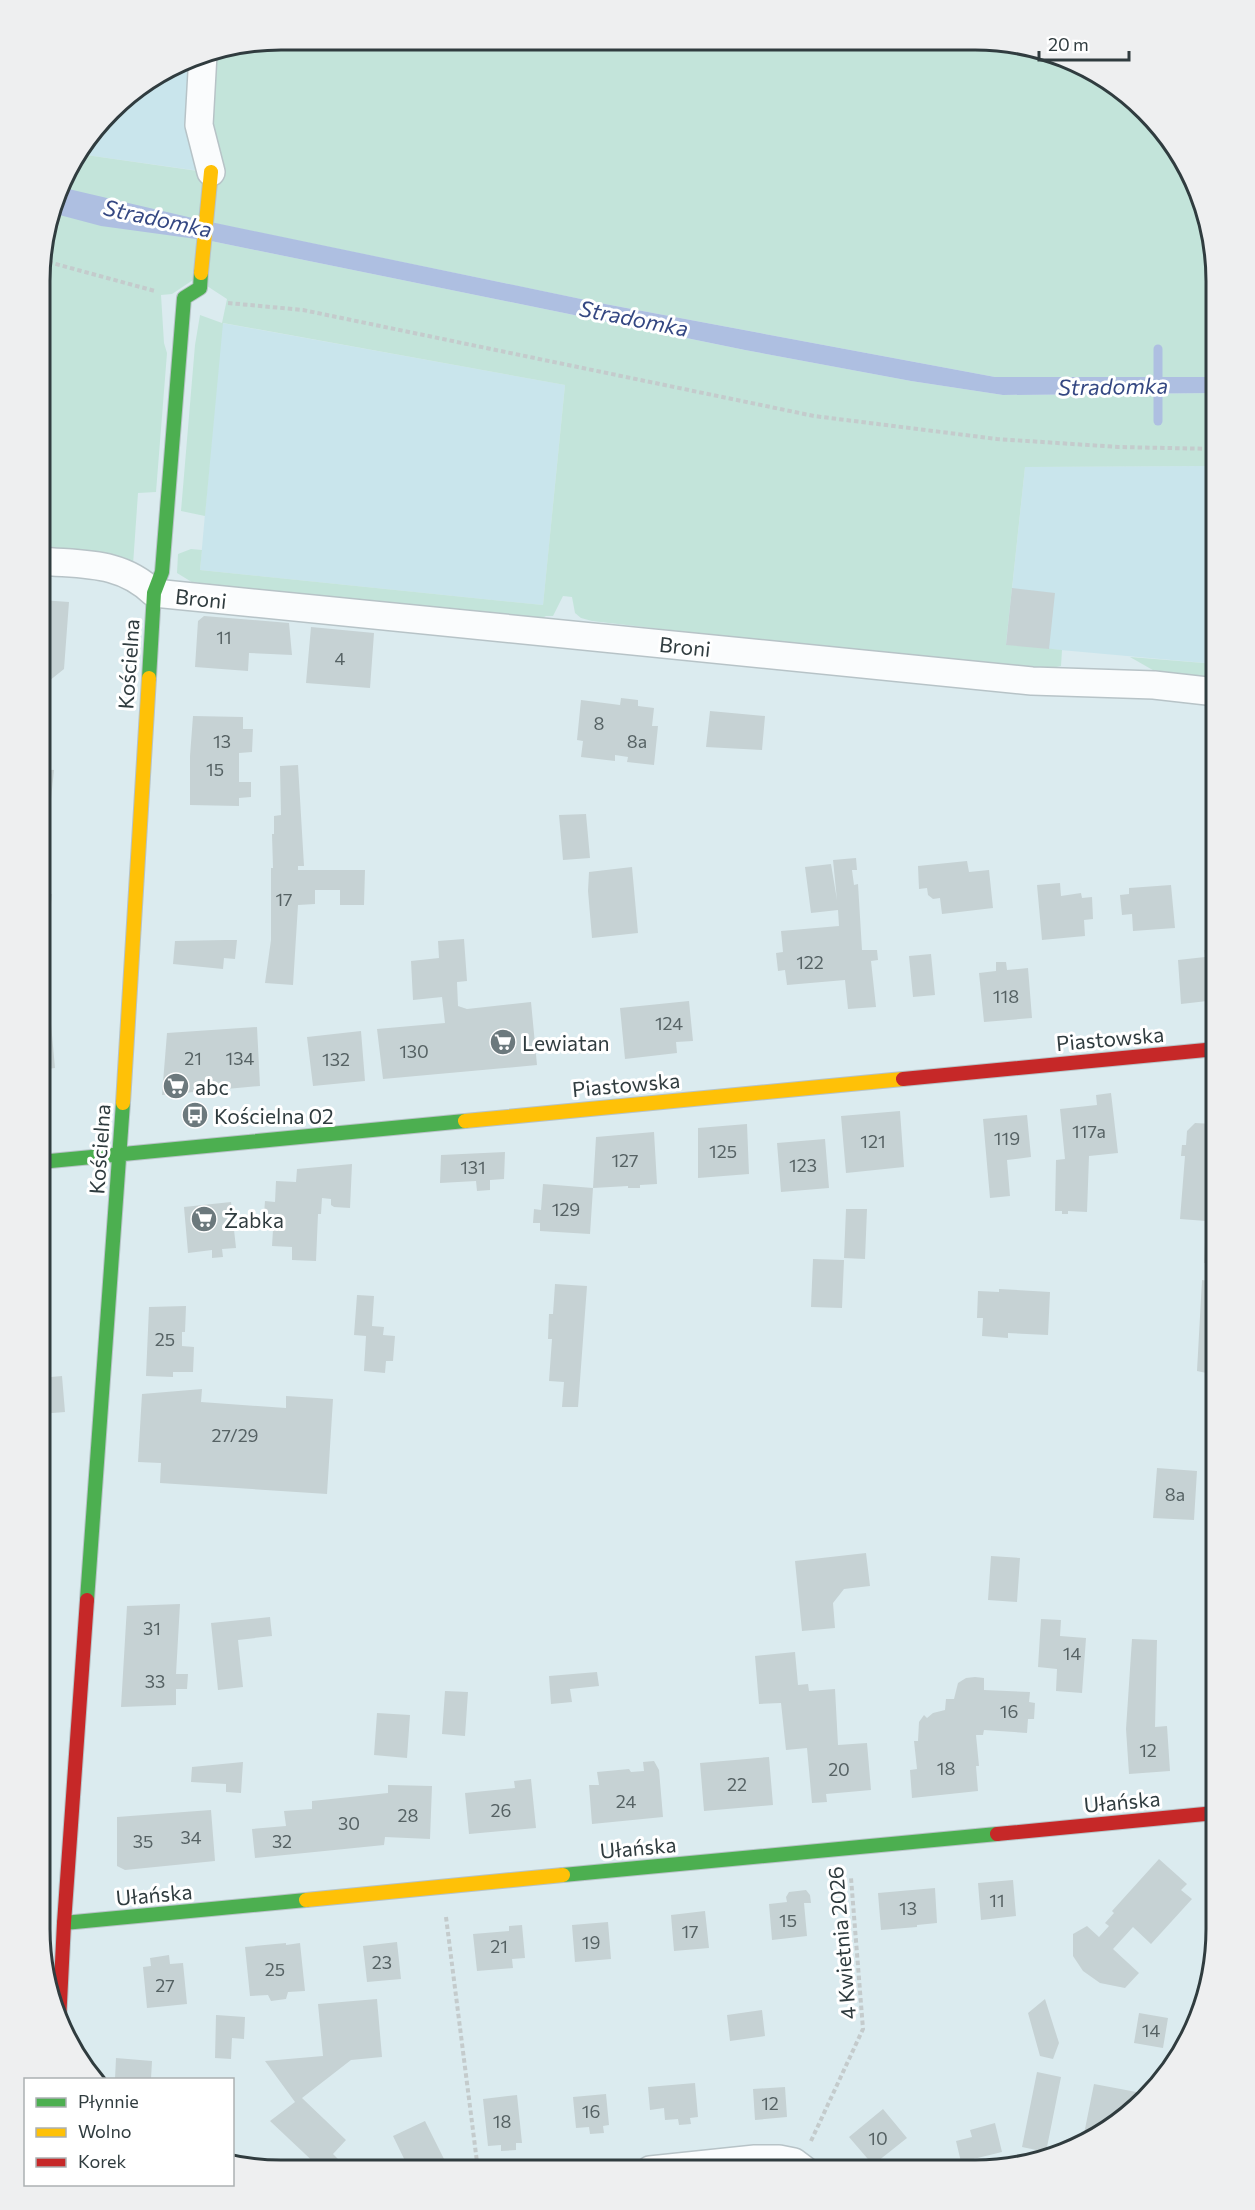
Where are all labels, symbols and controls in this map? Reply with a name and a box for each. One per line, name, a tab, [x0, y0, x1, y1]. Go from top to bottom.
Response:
scale bar	[1039, 24, 1129, 62]
text: 20 m	[1048, 33, 1089, 55]
water label: Stradomka	[101, 193, 215, 243]
water label: Stradomka	[577, 294, 691, 342]
water label: Stradomka	[1058, 372, 1168, 400]
street label: Broni	[174, 583, 228, 613]
street label: Kościelna	[112, 618, 144, 710]
house number: 11	[216, 626, 232, 648]
street label: Broni	[658, 631, 712, 661]
house number: 4	[335, 647, 346, 669]
house number: 8	[594, 712, 605, 734]
house number: 13	[213, 730, 231, 752]
house number: 8a	[627, 730, 647, 752]
house number: 15	[206, 758, 224, 780]
house number: 17	[275, 888, 293, 910]
house number: 122	[796, 951, 824, 973]
house number: 118	[993, 985, 1019, 1007]
house number: 124	[655, 1012, 683, 1034]
street label: Piastowska	[1055, 1021, 1165, 1055]
supermarket icon: Lewiatan	[488, 1027, 518, 1057]
place label: Lewiatan	[522, 1030, 610, 1055]
house number: 130	[399, 1040, 429, 1062]
house number: 21	[184, 1047, 202, 1069]
house number: 134	[226, 1047, 255, 1069]
house number: 132	[322, 1048, 350, 1070]
street label: Piastowska	[571, 1067, 681, 1101]
supermarket icon: abc	[161, 1071, 191, 1101]
place label: abc	[195, 1074, 229, 1099]
bus stop icon: Kościelna 02	[180, 1100, 210, 1130]
street label: Kościelna	[83, 1103, 115, 1195]
place label: Kościelna 02	[214, 1103, 334, 1128]
house number: 117a	[1072, 1120, 1106, 1142]
house number: 119	[994, 1127, 1020, 1149]
house number: 121	[860, 1130, 886, 1152]
house number: 125	[709, 1140, 737, 1162]
house number: 127	[611, 1149, 639, 1171]
house number: 123	[789, 1154, 817, 1176]
house number: 131	[460, 1156, 486, 1178]
house number: 129	[552, 1198, 580, 1220]
supermarket icon: Żabka	[189, 1204, 219, 1234]
place label: Żabka	[224, 1207, 284, 1232]
house number: 25	[155, 1328, 175, 1350]
house number: 27/29	[212, 1424, 259, 1446]
house number: 8a	[1165, 1483, 1185, 1505]
house number: 31	[143, 1617, 161, 1639]
house number: 14	[1063, 1642, 1081, 1664]
house number: 33	[145, 1670, 165, 1692]
house number: 16	[1000, 1700, 1018, 1722]
house number: 12	[1139, 1739, 1157, 1761]
house number: 18	[937, 1757, 955, 1779]
house number: 20	[828, 1758, 850, 1780]
house number: 22	[727, 1773, 747, 1795]
street label: Ułańska	[1083, 1785, 1161, 1817]
house number: 24	[616, 1790, 636, 1812]
house number: 26	[491, 1799, 511, 1821]
house number: 28	[398, 1804, 419, 1826]
house number: 30	[338, 1812, 360, 1834]
house number: 34	[180, 1826, 202, 1848]
house number: 35	[133, 1830, 153, 1852]
house number: 32	[272, 1830, 292, 1852]
street label: Ułańska	[599, 1831, 677, 1863]
street label: 4 Kwietnia 2026	[822, 1865, 860, 2021]
street label: Ułańska	[115, 1878, 193, 1910]
house number: 11	[989, 1889, 1005, 1911]
house number: 13	[899, 1897, 917, 1919]
house number: 15	[779, 1909, 797, 1931]
house number: 17	[681, 1920, 699, 1942]
house number: 19	[582, 1931, 600, 1953]
house number: 21	[490, 1935, 508, 1957]
house number: 23	[372, 1951, 392, 1973]
house number: 25	[265, 1958, 285, 1980]
house number: 27	[155, 1974, 175, 1996]
house number: 14	[1142, 2019, 1160, 2041]
legend	[24, 2078, 234, 2186]
text: Płynnie	[78, 2090, 139, 2112]
house number: 12	[761, 2092, 779, 2114]
house number: 16	[582, 2100, 600, 2122]
house number: 18	[493, 2110, 511, 2132]
text: Wolno	[78, 2120, 132, 2142]
house number: 10	[868, 2127, 888, 2149]
text: Korek	[78, 2150, 127, 2172]

